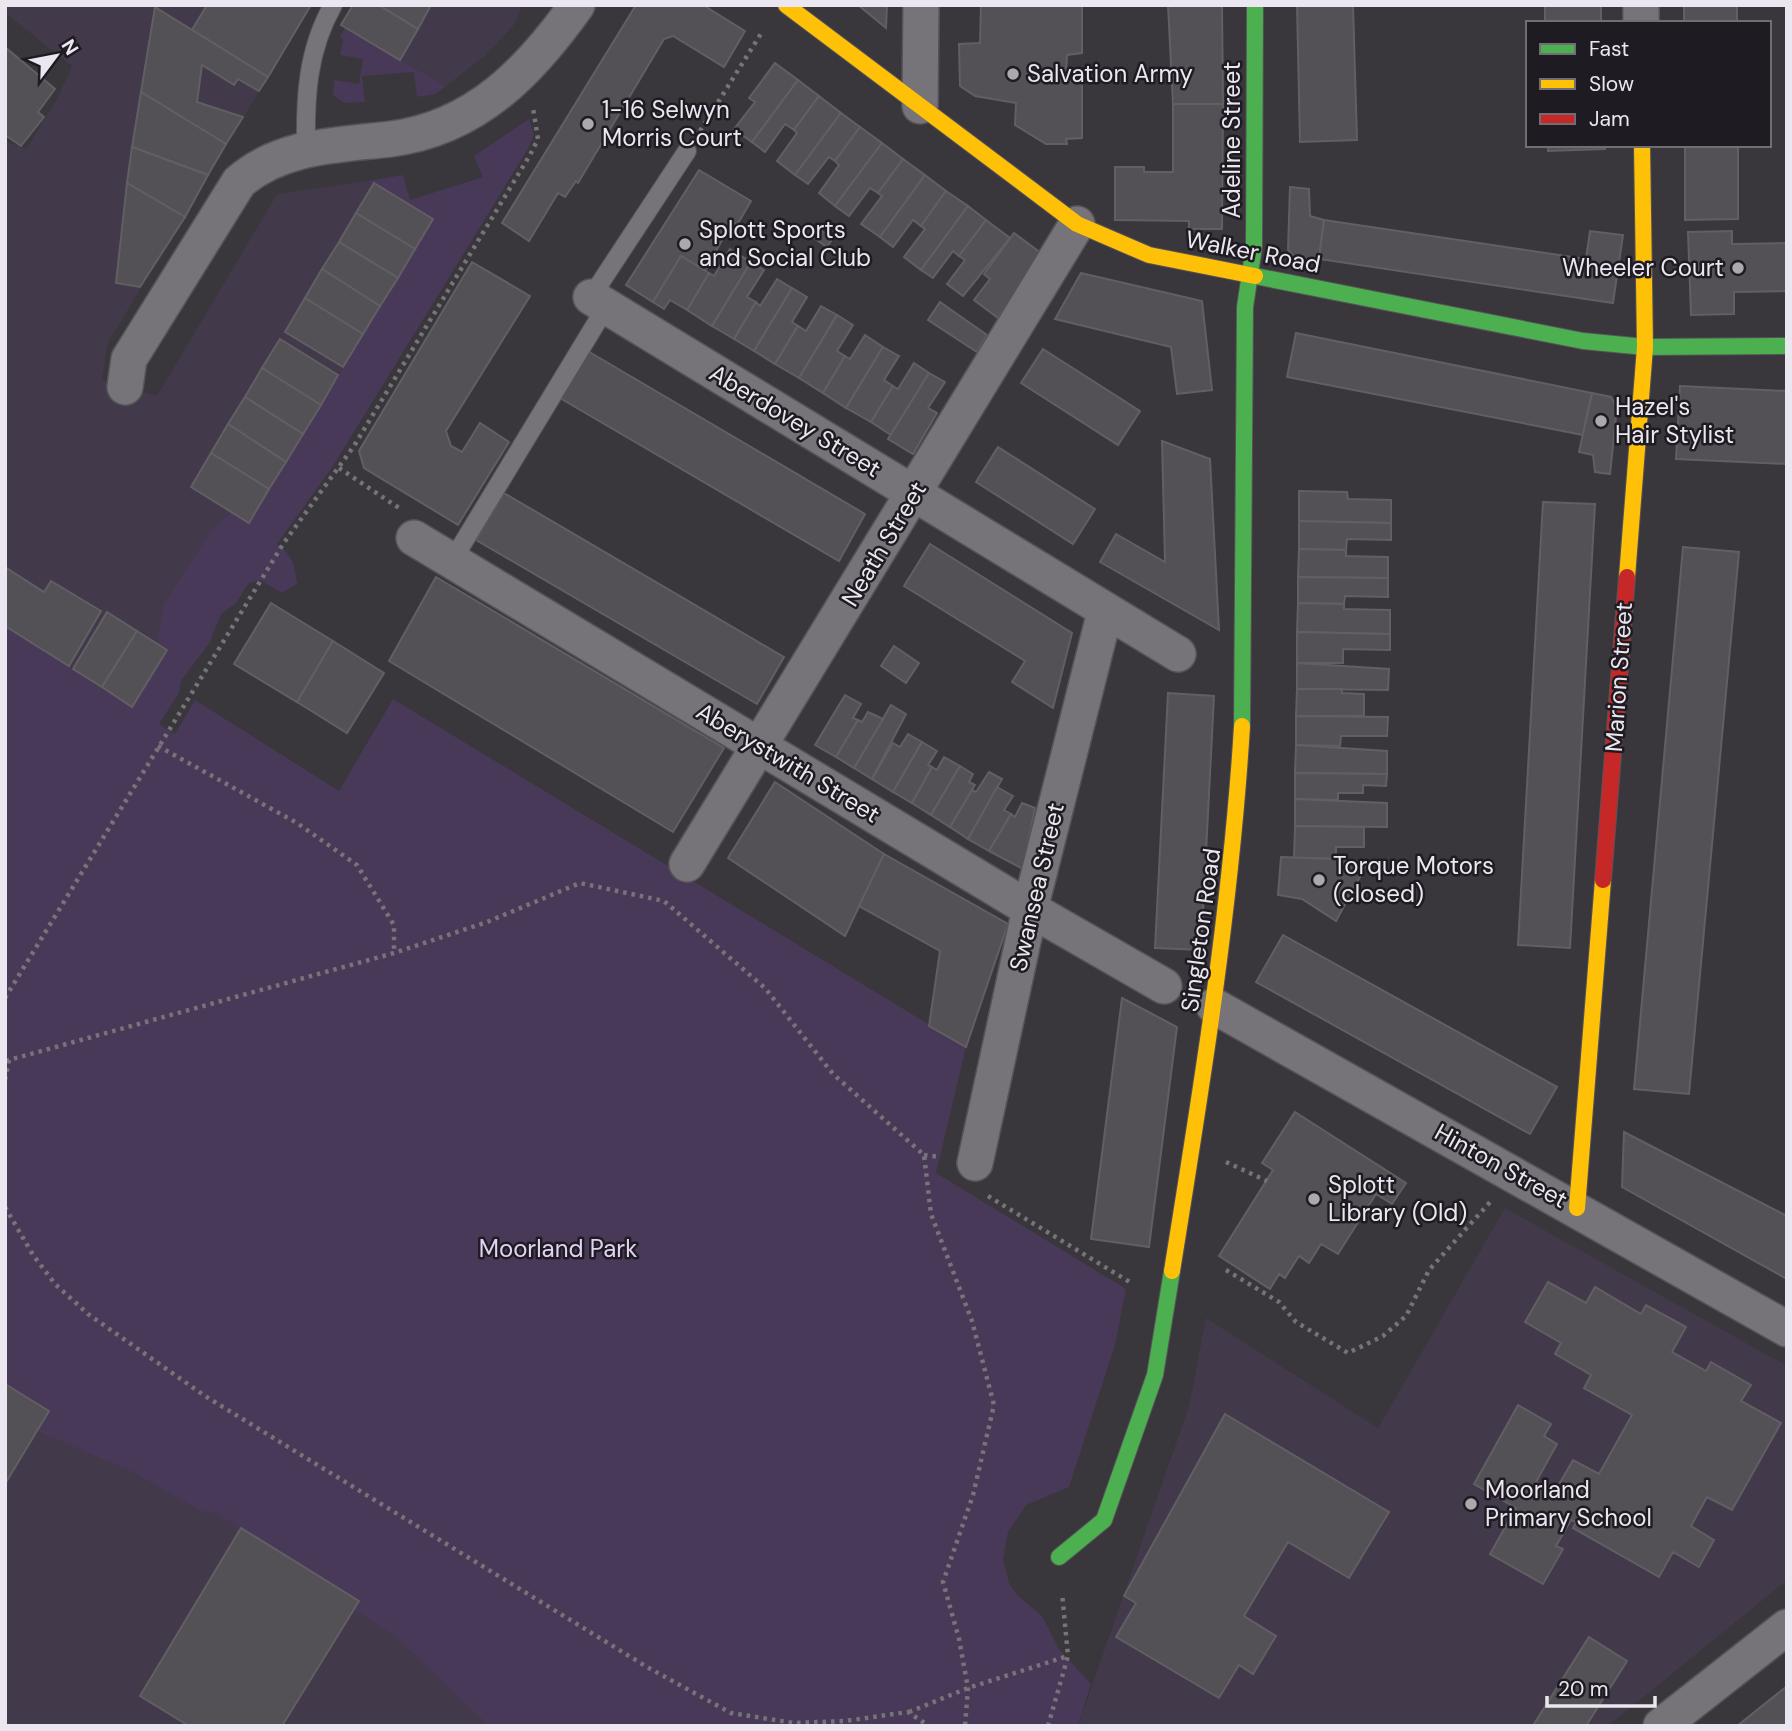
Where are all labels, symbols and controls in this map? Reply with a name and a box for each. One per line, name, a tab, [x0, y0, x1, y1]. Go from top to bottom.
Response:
north arrow	[21, 21, 91, 91]
legend	[1526, 21, 1771, 147]
text: N	[56, 35, 84, 60]
text: Fast	[1589, 35, 1629, 63]
place label: Salvation Army	[1027, 58, 1193, 89]
street label: Adeline Street	[1216, 62, 1247, 218]
marker: Salvation Army	[1005, 66, 1021, 82]
text: Slow	[1589, 70, 1634, 98]
place label: 1-16 Selwyn Morris Court	[602, 94, 742, 153]
text: Jam	[1589, 105, 1630, 133]
marker: 1-16 Selwyn Morris Court	[580, 116, 596, 132]
place label: Splott Sports and Social Club	[699, 214, 871, 273]
street label: Walker Road	[1183, 223, 1323, 280]
marker: Splott Sports and Social Club	[677, 236, 693, 252]
place label: Wheeler Court	[1562, 252, 1724, 283]
marker: Wheeler Court	[1730, 260, 1746, 276]
street label: Aberdovey Street	[704, 357, 887, 484]
place label: Hazel's Hair Stylist	[1615, 391, 1734, 450]
marker: Hazel's Hair Stylist	[1593, 413, 1609, 429]
street label: Neath Street	[834, 476, 933, 612]
street label: Marion Street	[1598, 601, 1639, 753]
street label: Aberystwith Street	[691, 696, 886, 830]
street label: Swansea Street	[1002, 800, 1071, 974]
street label: Singleton Road	[1174, 846, 1227, 1014]
place label: Torque Motors (closed)	[1333, 850, 1494, 909]
marker: Torque Motors (closed)	[1311, 872, 1327, 888]
street label: Hinton Street	[1429, 1116, 1573, 1215]
place label: Splott Library (Old)	[1328, 1169, 1467, 1228]
marker: Splott Library (Old)	[1306, 1191, 1322, 1207]
park label: Moorland Park	[479, 1233, 637, 1264]
place label: Moorland Primary School	[1485, 1474, 1652, 1533]
marker: Moorland Primary School	[1463, 1496, 1479, 1512]
scale bar	[1547, 1664, 1656, 1708]
text: 20 m	[1558, 1675, 1609, 1703]

